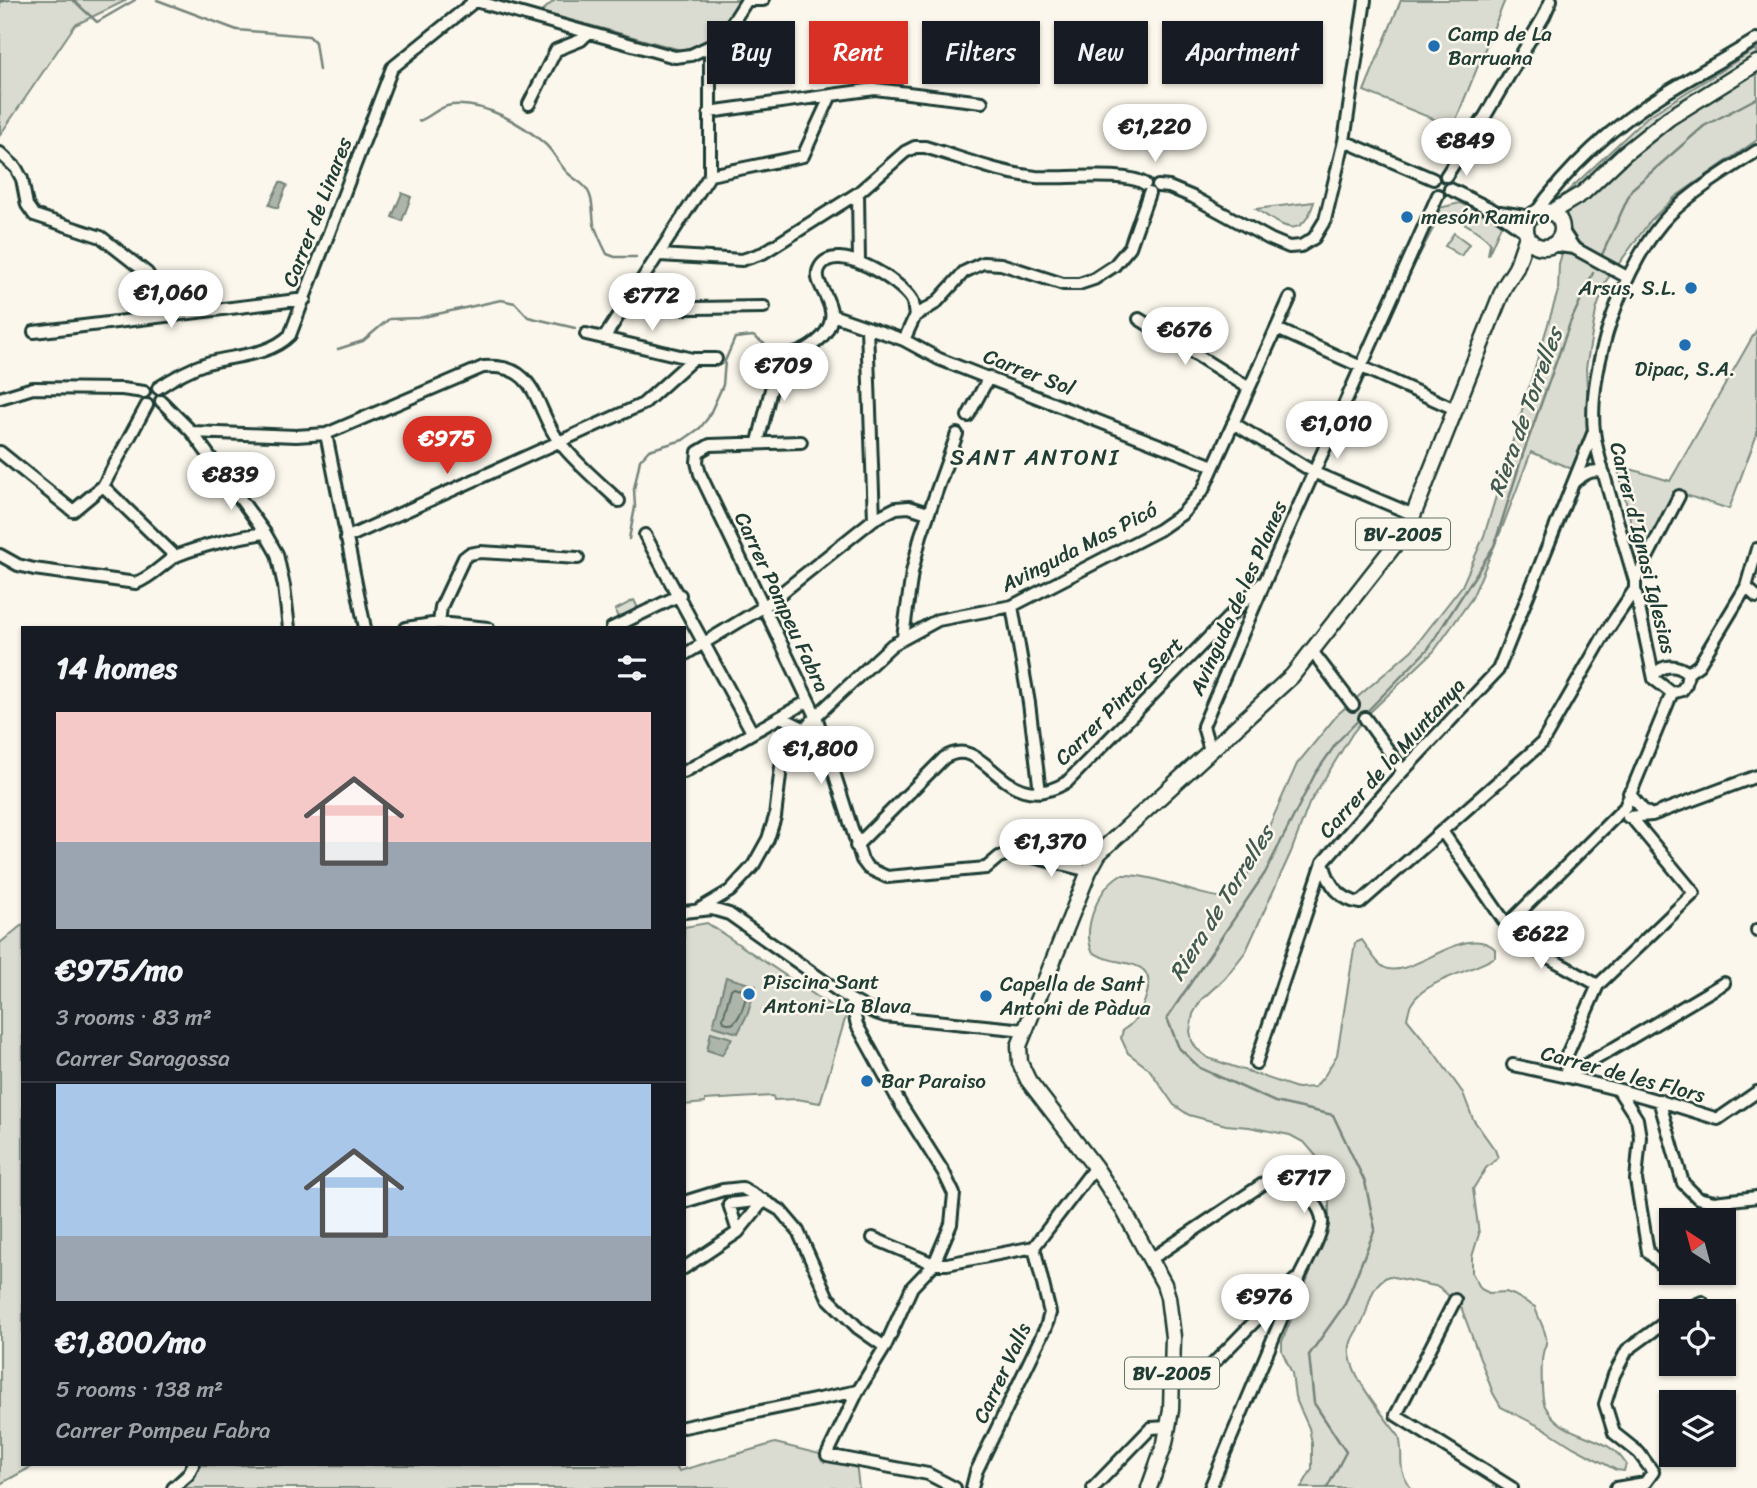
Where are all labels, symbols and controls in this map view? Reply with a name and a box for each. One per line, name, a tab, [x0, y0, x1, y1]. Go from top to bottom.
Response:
place label: Camp de La Barruana	[1448, 15, 1552, 77]
chip: Buy	[707, 21, 795, 84]
chip: Rent	[809, 21, 908, 84]
chip: Filters	[922, 21, 1040, 84]
chip: New	[1054, 21, 1148, 84]
chip: Apartment	[1162, 21, 1323, 84]
marker: Camp de La Barruana	[1426, 38, 1442, 54]
pin: €1,220	[1098, 104, 1212, 164]
text: €1,220	[1119, 106, 1191, 147]
pin: €849	[1425, 118, 1507, 178]
text: €849	[1437, 120, 1495, 161]
street label: Carrer de Linares	[271, 131, 363, 293]
place label: mesón Ramiro	[1421, 198, 1550, 236]
marker: mesón Ramiro	[1399, 209, 1415, 225]
place label: Arsus, S.L.	[1577, 269, 1677, 307]
pin: €1,060	[114, 270, 228, 330]
text: €1,060	[134, 272, 208, 313]
pin: €772	[611, 274, 693, 333]
text: €772	[625, 275, 679, 316]
marker: Arsus, S.L.	[1683, 280, 1699, 296]
pin: €676	[1144, 308, 1226, 367]
text: €676	[1158, 309, 1212, 350]
water label: Riera de Torrelles	[1476, 319, 1576, 502]
street label: Carrer Sol	[978, 337, 1081, 407]
marker: Dipac, S.A.	[1677, 337, 1693, 353]
pin: €709	[743, 344, 825, 403]
text: €709	[755, 345, 813, 386]
place label: Dipac, S.A.	[1634, 350, 1736, 388]
pin: €1,010	[1280, 402, 1394, 461]
text: €1,010	[1302, 403, 1372, 444]
pin: €975	[406, 416, 488, 476]
text: €975	[419, 418, 475, 459]
district label: SANT ANTONI	[950, 437, 1120, 478]
street label: Carrer d'Ignasi Iglesias	[1598, 438, 1688, 658]
pin: €839	[190, 452, 272, 512]
text: €839	[203, 454, 259, 495]
street label: Avinguda Mas Picó	[993, 491, 1164, 603]
street label: Avinguda de les Planes	[1178, 494, 1298, 703]
street label: Carrer Pompeu Fabra	[723, 505, 841, 699]
road number: BV-2005	[1356, 519, 1450, 550]
street label: Carrer Pintor Sert	[1045, 627, 1193, 775]
text: 14 homes	[56, 641, 177, 695]
icon: filters	[613, 649, 651, 687]
street label: Carrer de la Muntanya	[1309, 668, 1476, 847]
pin: €1,800	[764, 726, 878, 786]
text: €1,800	[784, 728, 858, 769]
icon: home	[291, 758, 417, 884]
water label: Riera de Torrelles	[1157, 815, 1287, 989]
pin: €1,370	[994, 820, 1108, 879]
text: €1,370	[1015, 821, 1087, 862]
pin: €622	[1500, 912, 1582, 971]
text: €622	[1514, 913, 1568, 954]
text: €975/mo	[56, 943, 183, 997]
place label: Piscina Sant Antoni-La Blava	[762, 963, 911, 1025]
place label: Capella de Sant Antoni de Pàdua	[999, 965, 1151, 1027]
marker: Piscina Sant Antoni-La Blava	[741, 986, 757, 1002]
marker: Capella de Sant Antoni de Pàdua	[978, 988, 994, 1004]
text: 3 rooms · 83 m²	[56, 997, 212, 1038]
street label: Carrer de les Flors	[1537, 1034, 1710, 1114]
text: Carrer Saragossa	[56, 1038, 230, 1079]
place label: Bar Paraiso	[881, 1062, 986, 1100]
marker: Bar Paraiso	[859, 1073, 875, 1089]
icon: home	[291, 1130, 417, 1256]
pin: €717	[1263, 1156, 1345, 1215]
text: €717	[1278, 1157, 1330, 1198]
north arrow	[1659, 1208, 1736, 1284]
map controls	[1659, 1208, 1736, 1467]
pin: €976	[1224, 1274, 1306, 1334]
text: €976	[1237, 1276, 1293, 1317]
button: locate	[1659, 1299, 1736, 1376]
text: €1,800/mo	[56, 1315, 206, 1369]
street label: Carrer Valls	[962, 1316, 1042, 1430]
road number: BV-2005	[1125, 1358, 1219, 1388]
text: 5 rooms · 138 m²	[56, 1369, 223, 1410]
button: layers	[1659, 1390, 1736, 1467]
text: Carrer Pompeu Fabra	[56, 1410, 271, 1451]

